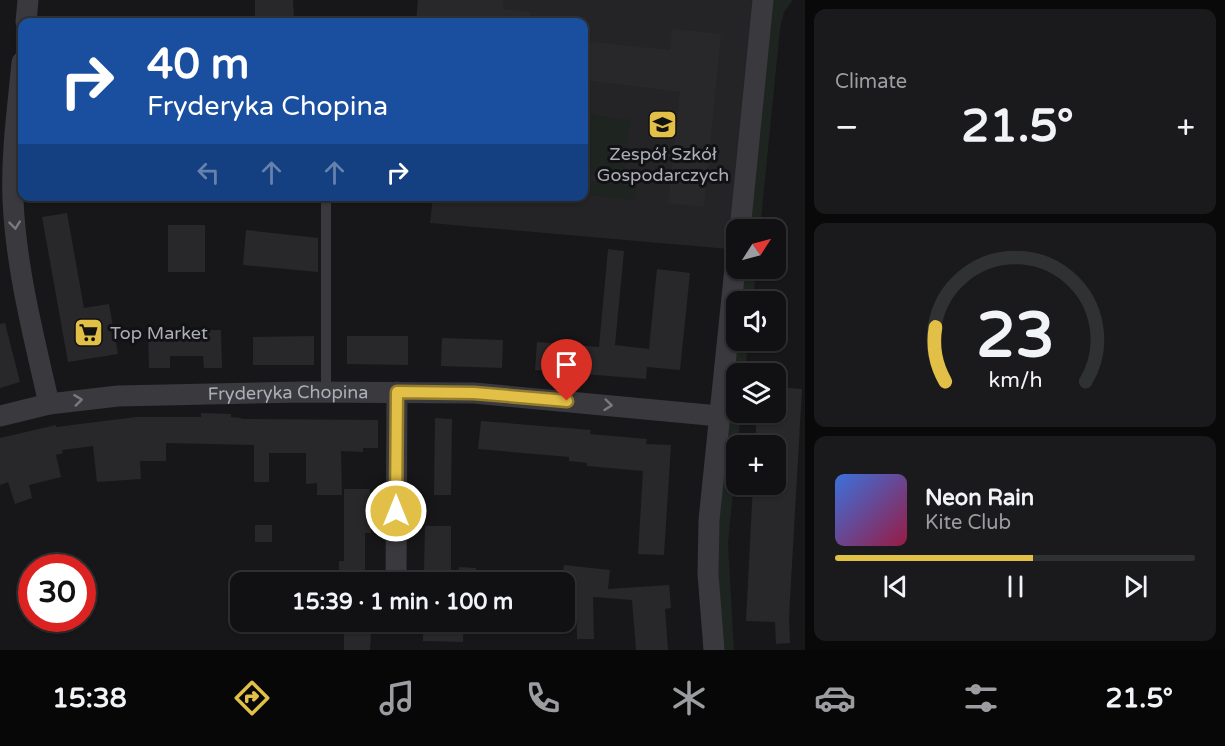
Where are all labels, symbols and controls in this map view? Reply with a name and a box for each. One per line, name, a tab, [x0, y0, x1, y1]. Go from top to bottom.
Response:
text: 40 m	[147, 39, 249, 90]
icon: right	[48, 42, 126, 120]
text: Climate	[835, 70, 907, 94]
text: Fryderyka Chopina	[147, 90, 388, 123]
text: 21.5°	[961, 100, 1074, 154]
text: −	[835, 108, 859, 147]
text: +	[1176, 108, 1195, 147]
school or university icon: Zespół Szkół Gospodarczych	[647, 109, 679, 141]
place label: Zespół Szkół Gospodarczych	[597, 143, 729, 186]
icon: left	[192, 156, 225, 189]
icon: ahead	[255, 156, 288, 189]
icon: ahead	[318, 156, 351, 189]
icon: right	[381, 156, 414, 189]
north arrow	[726, 219, 786, 279]
map controls	[726, 219, 786, 495]
one-way arrow	[8, 220, 21, 229]
button: sound	[726, 291, 786, 351]
text: 23	[976, 299, 1054, 374]
supermarket icon: Top Market	[73, 317, 105, 349]
place label: Top Market	[110, 322, 208, 344]
pin	[541, 339, 592, 401]
icon: arrive	[550, 348, 583, 381]
button: layers	[726, 363, 786, 423]
text: km/h	[988, 367, 1042, 393]
street label: Fryderyka Chopina	[207, 381, 369, 405]
one-way arrow	[73, 395, 83, 407]
one-way arrow	[604, 398, 613, 411]
button: +	[726, 435, 786, 495]
position arrow	[364, 479, 428, 543]
text: Neon Rain	[925, 485, 1034, 511]
text: Kite Club	[925, 511, 1011, 535]
speed limit sign: 30	[18, 554, 96, 632]
icon: previous	[879, 570, 912, 603]
icon: pause	[999, 570, 1032, 603]
icon: next	[1119, 570, 1152, 603]
text: 15:39 · 1 min · 100 m	[292, 589, 513, 615]
icon: directions	[231, 677, 273, 719]
icon: music	[376, 677, 418, 719]
icon: phone	[522, 677, 564, 719]
icon: climate	[668, 677, 710, 719]
icon: car	[814, 677, 856, 719]
icon: filters	[960, 677, 1002, 719]
text: 15:38	[52, 682, 127, 715]
text: 21.5°	[1105, 682, 1173, 715]

